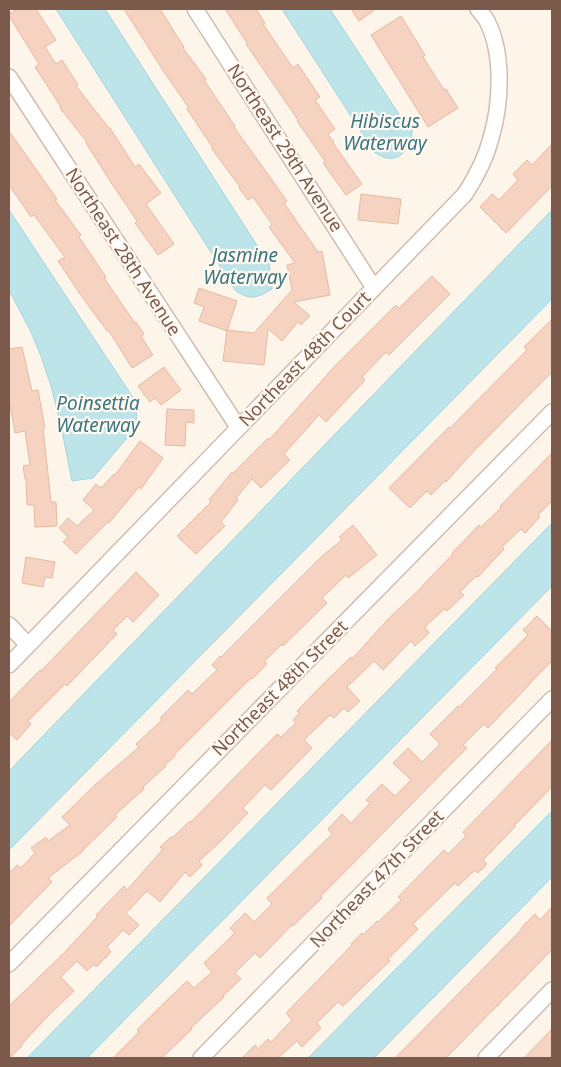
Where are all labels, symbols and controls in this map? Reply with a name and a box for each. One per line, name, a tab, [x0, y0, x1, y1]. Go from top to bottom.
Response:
street label: Northeast 29th Avenue	[222, 59, 349, 236]
water label: Hibiscus Waterway	[343, 108, 428, 156]
street label: Northeast 28th Avenue	[60, 163, 187, 340]
water label: Jasmine Waterway	[203, 242, 288, 290]
street label: Northeast 48th Court	[233, 285, 376, 431]
water label: Poinsettia Waterway	[56, 390, 141, 438]
street label: Northeast 48th Street	[206, 614, 353, 760]
street label: Northeast 47th Street	[304, 804, 449, 952]

